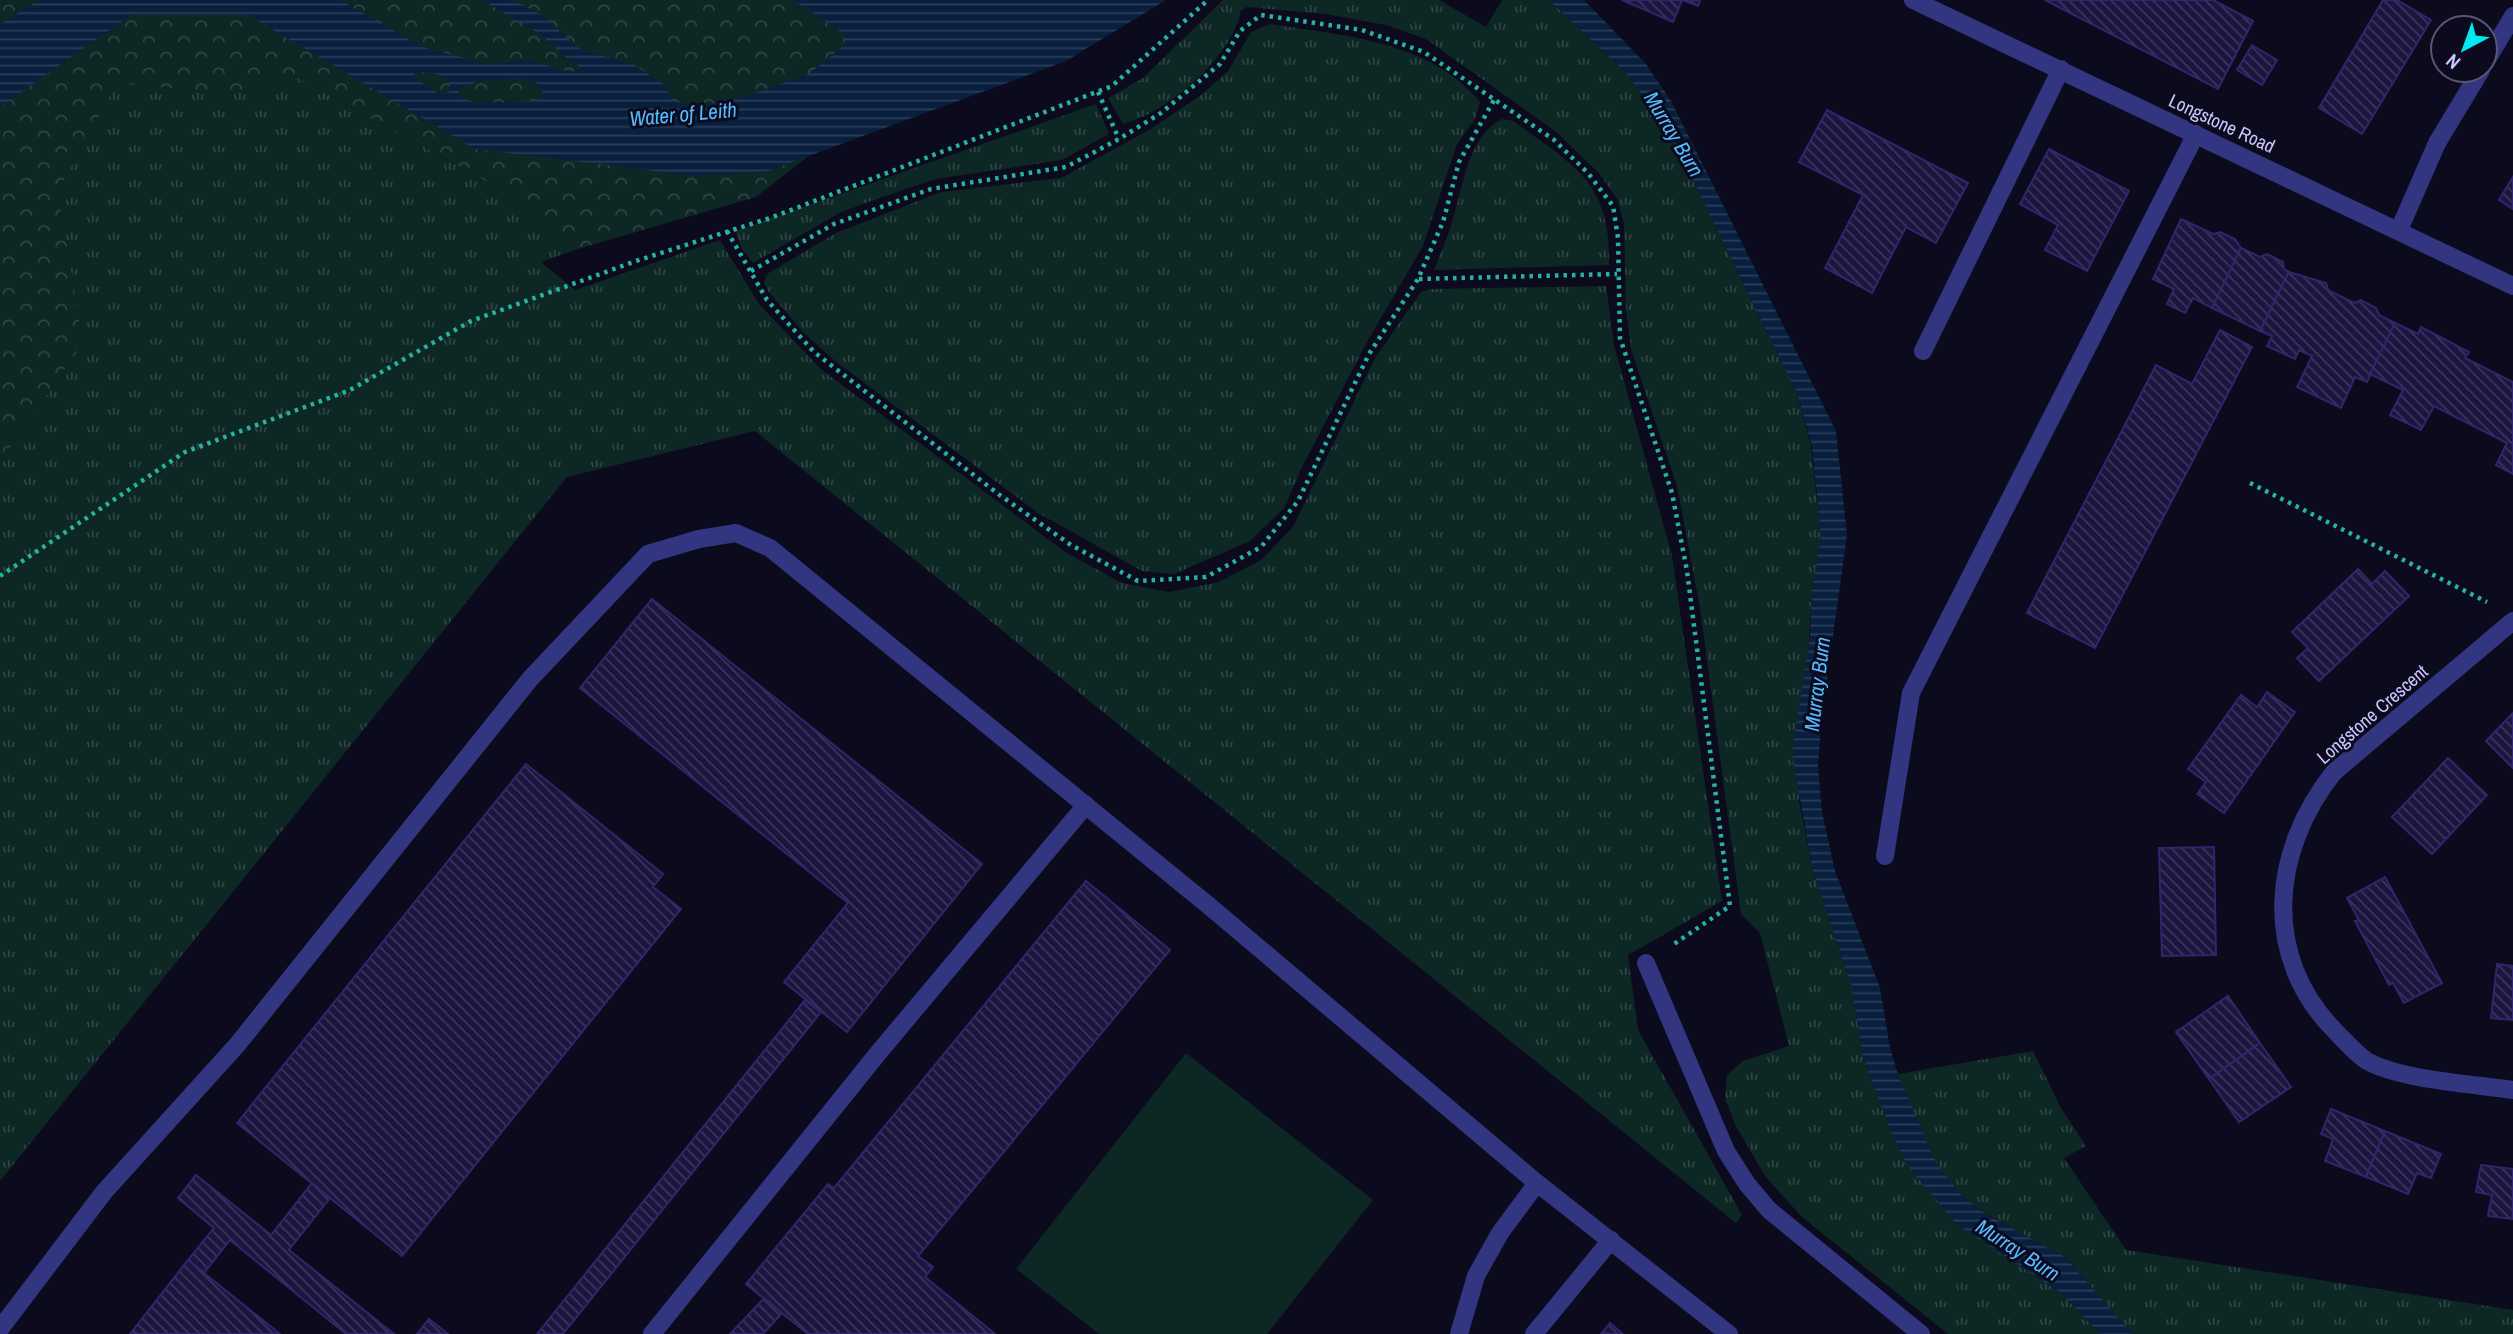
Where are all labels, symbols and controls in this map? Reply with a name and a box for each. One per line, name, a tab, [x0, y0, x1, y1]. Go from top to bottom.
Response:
north arrow	[2429, 14, 2499, 84]
text: N	[2440, 48, 2466, 75]
water label: Murray Burn	[1637, 86, 1711, 182]
street label: Longstone Road	[2165, 87, 2279, 159]
water label: Water of Leith	[628, 95, 738, 133]
water label: Murray Burn	[1797, 635, 1837, 733]
street label: Longstone Crescent	[2311, 658, 2434, 770]
water label: Murray Burn	[1970, 1212, 2066, 1288]

